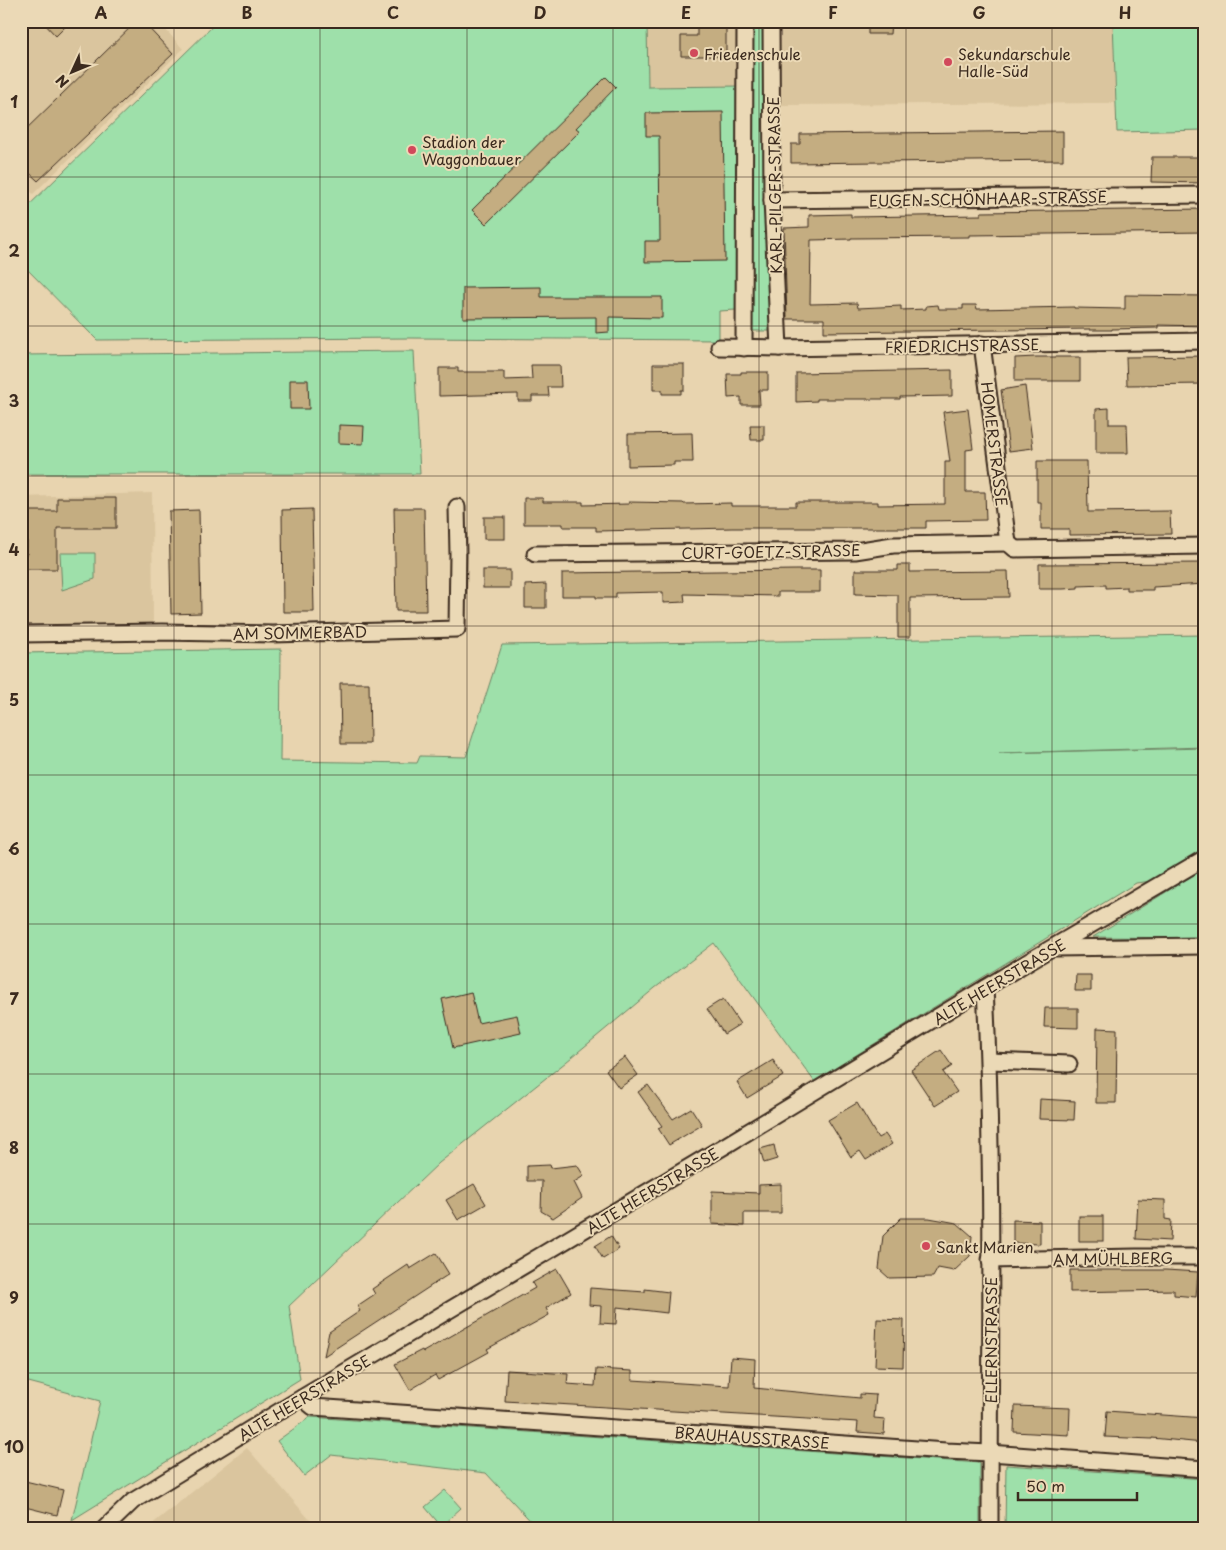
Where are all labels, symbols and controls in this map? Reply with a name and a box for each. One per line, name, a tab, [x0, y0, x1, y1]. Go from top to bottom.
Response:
text: A	[95, 0, 108, 24]
text: B	[242, 0, 253, 24]
text: C	[387, 0, 399, 24]
text: D	[534, 0, 546, 24]
text: E	[681, 0, 691, 24]
text: F	[828, 0, 838, 24]
text: G	[972, 0, 986, 24]
text: H	[1119, 0, 1131, 24]
place label: Friedenschule	[704, 42, 801, 65]
place label: Sekundarschule Halle-Süd	[958, 42, 1071, 82]
marker: Friedenschule	[688, 47, 700, 59]
north arrow	[48, 48, 98, 98]
marker: Sekundarschule Halle-Süd	[942, 56, 954, 68]
text: N	[51, 70, 74, 93]
text: 1	[10, 89, 18, 113]
street label: KARL-PILGER-STRASSE	[761, 96, 787, 274]
place label: Stadion der Waggonbauer	[422, 130, 521, 170]
marker: Stadion der Waggonbauer	[406, 144, 418, 156]
street label: EUGEN-SCHÖNHAAR-STRASSE	[869, 184, 1107, 212]
text: 2	[8, 238, 20, 262]
street label: FRIEDRICHSTRASSE	[885, 332, 1039, 358]
street label: HOMERSTRASSE	[976, 380, 1014, 508]
text: 3	[9, 388, 19, 412]
text: 4	[9, 537, 20, 561]
street label: CURT-GOETZ-STRASSE	[681, 538, 861, 564]
street label: AM SOMMERBAD	[233, 619, 367, 645]
text: 5	[9, 687, 19, 711]
text: 6	[8, 836, 20, 860]
street label: ALTE HEERSTRASSE	[928, 932, 1070, 1030]
text: 7	[9, 986, 19, 1010]
text: 8	[9, 1135, 19, 1159]
street label: ALTE HEERSTRASSE	[581, 1141, 723, 1239]
place label: Sankt Marien	[936, 1235, 1033, 1258]
marker: Sankt Marien	[920, 1240, 932, 1252]
street label: AM MÜHLBERG	[1053, 1245, 1173, 1271]
street label: ELLERNSTRASSE	[979, 1277, 1002, 1403]
text: 9	[9, 1285, 19, 1309]
street label: ALTE HEERSTRASSE	[233, 1348, 375, 1446]
street label: BRAUHAUSSTRASSE	[674, 1420, 830, 1454]
text: 10	[4, 1434, 24, 1458]
scale bar	[1018, 1470, 1137, 1502]
text: 50 m	[1026, 1474, 1065, 1497]

